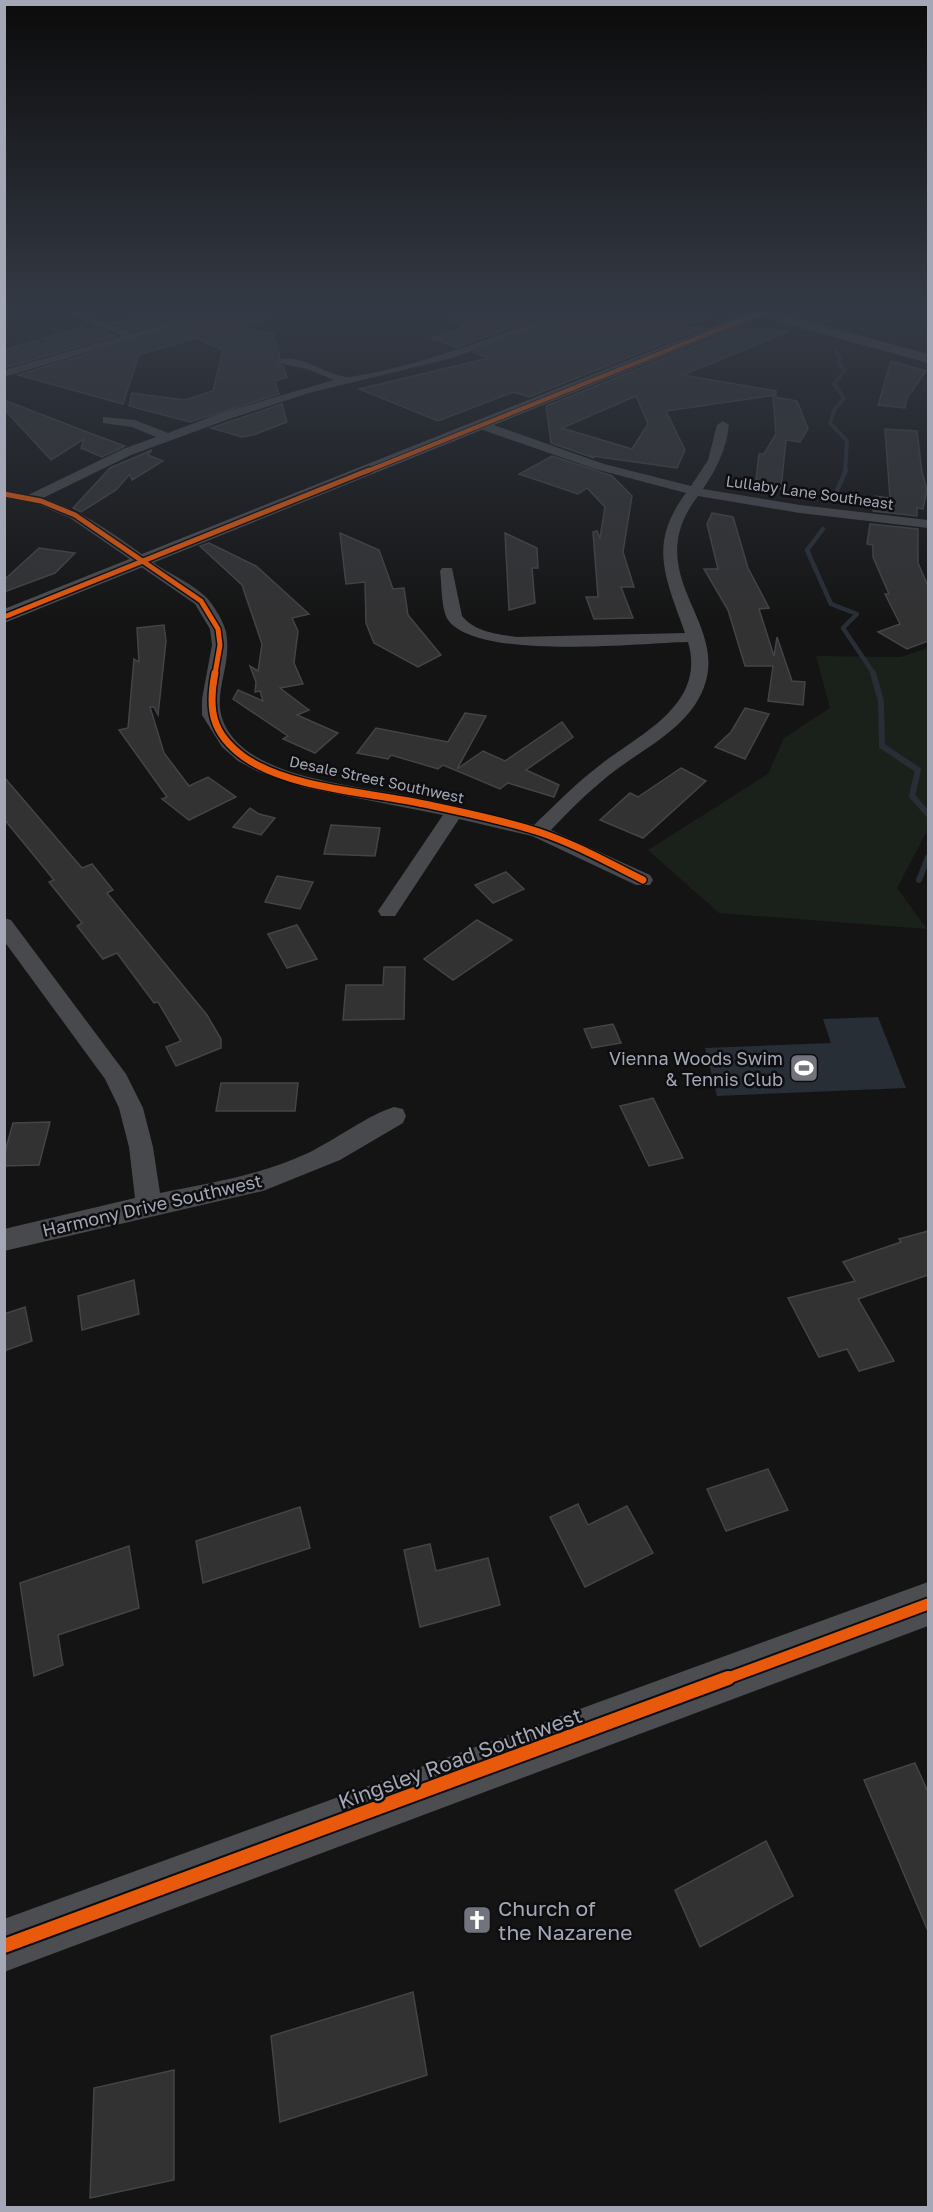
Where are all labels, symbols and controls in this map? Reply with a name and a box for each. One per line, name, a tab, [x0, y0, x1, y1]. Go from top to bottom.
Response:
street label: Lullaby Lane Southeast	[725, 471, 895, 513]
street label: Desale Street Southwest	[288, 752, 466, 806]
place label: Vienna Woods Swim & Tennis Club	[609, 1047, 783, 1090]
sports icon: Vienna Woods Swim & Tennis Club	[788, 1052, 820, 1084]
street label: Harmony Drive Southwest	[40, 1169, 264, 1241]
street label: Kingsley Road Southwest	[335, 1702, 585, 1814]
place label: Church of the Nazarene	[498, 1895, 632, 1945]
church icon: Church of the Nazarene	[461, 1904, 493, 1936]

